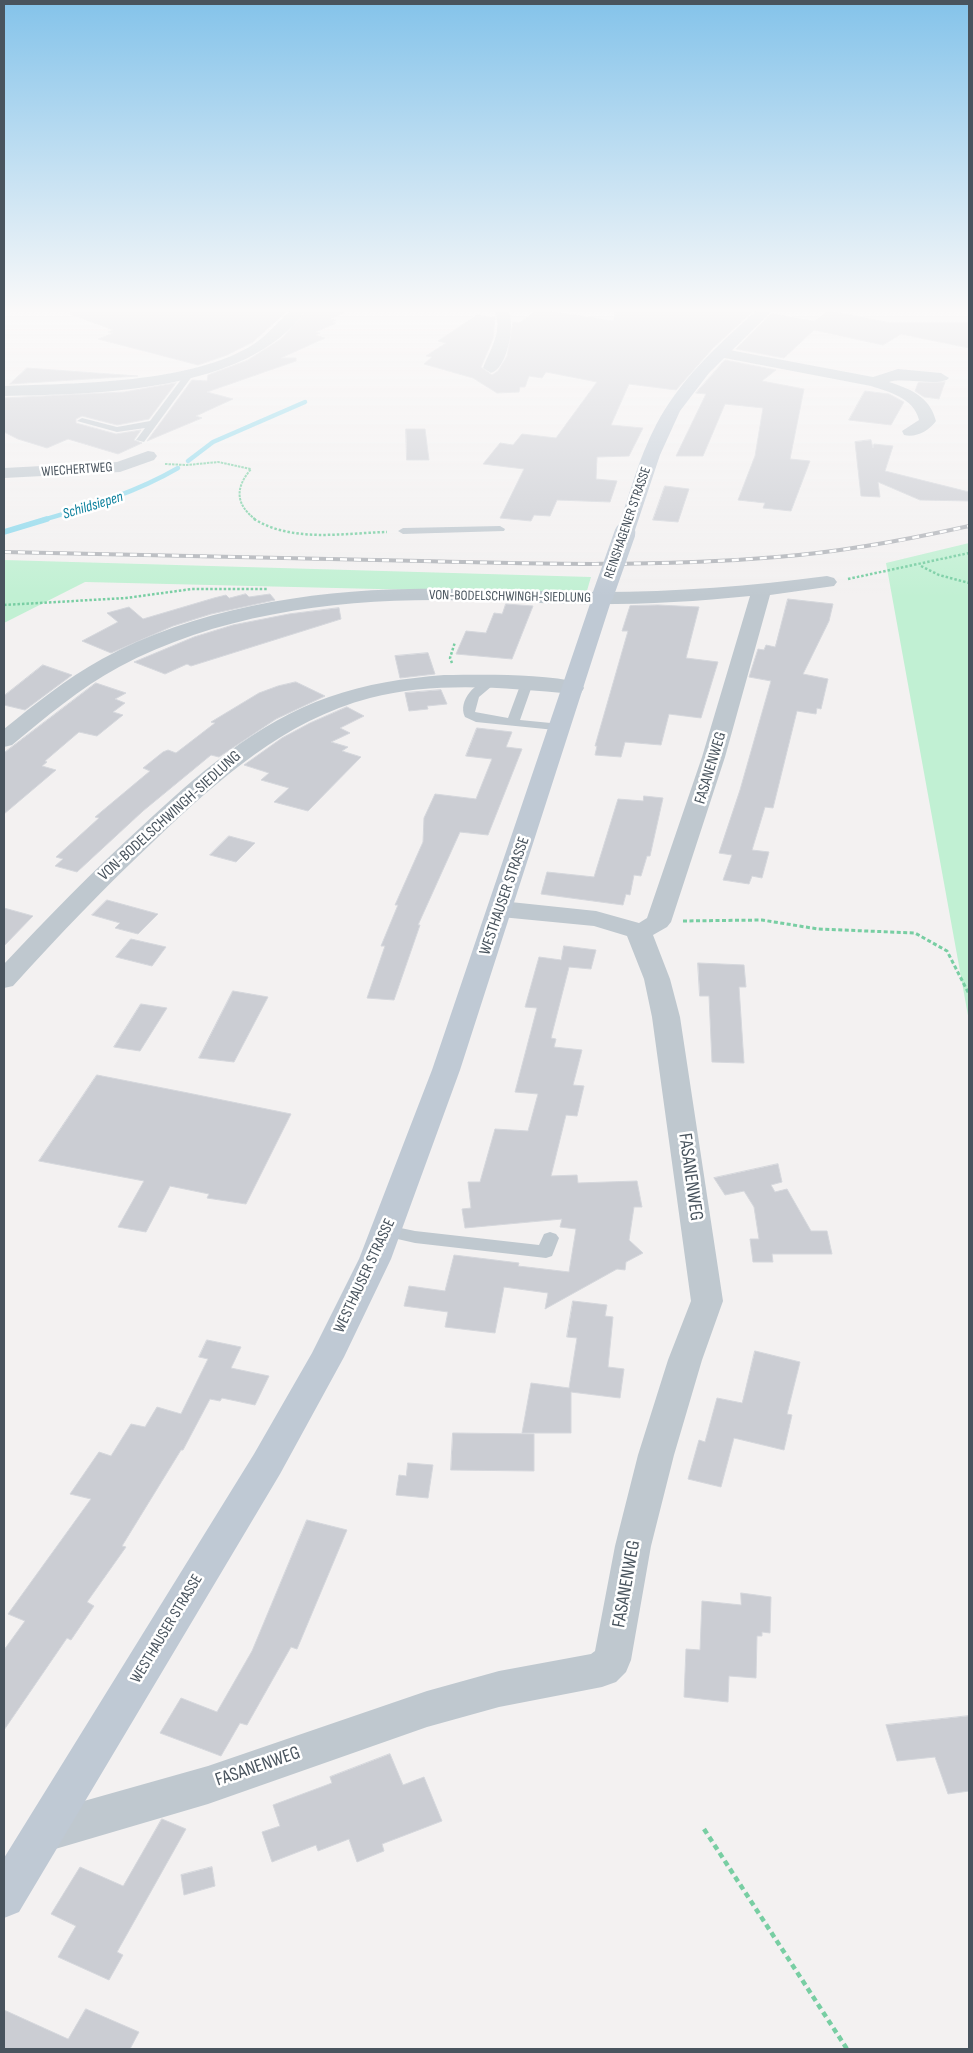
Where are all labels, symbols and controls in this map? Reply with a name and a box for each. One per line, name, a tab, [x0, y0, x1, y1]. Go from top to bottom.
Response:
street label: WIECHERTWEG	[41, 459, 113, 481]
street label: REINSHAGENER STRASSE	[601, 465, 655, 581]
water label: Schildsiepen	[61, 488, 125, 524]
street label: VON-BODELSCHWINGH-SIEDLUNG	[429, 587, 591, 607]
street label: FASANENWEG	[691, 730, 731, 806]
street label: VON-BODELSCHWINGH-SIEDLUNG	[95, 747, 245, 885]
street label: WESTHAUSER STRASSE	[476, 834, 534, 958]
street label: FASANENWEG	[673, 1132, 707, 1222]
street label: WESTHAUSER STRASSE	[330, 1216, 400, 1336]
street label: FASANENWEG	[608, 1539, 646, 1629]
street label: WESTHAUSER STRASSE	[127, 1571, 207, 1687]
street label: FASANENWEG	[213, 1742, 303, 1792]

